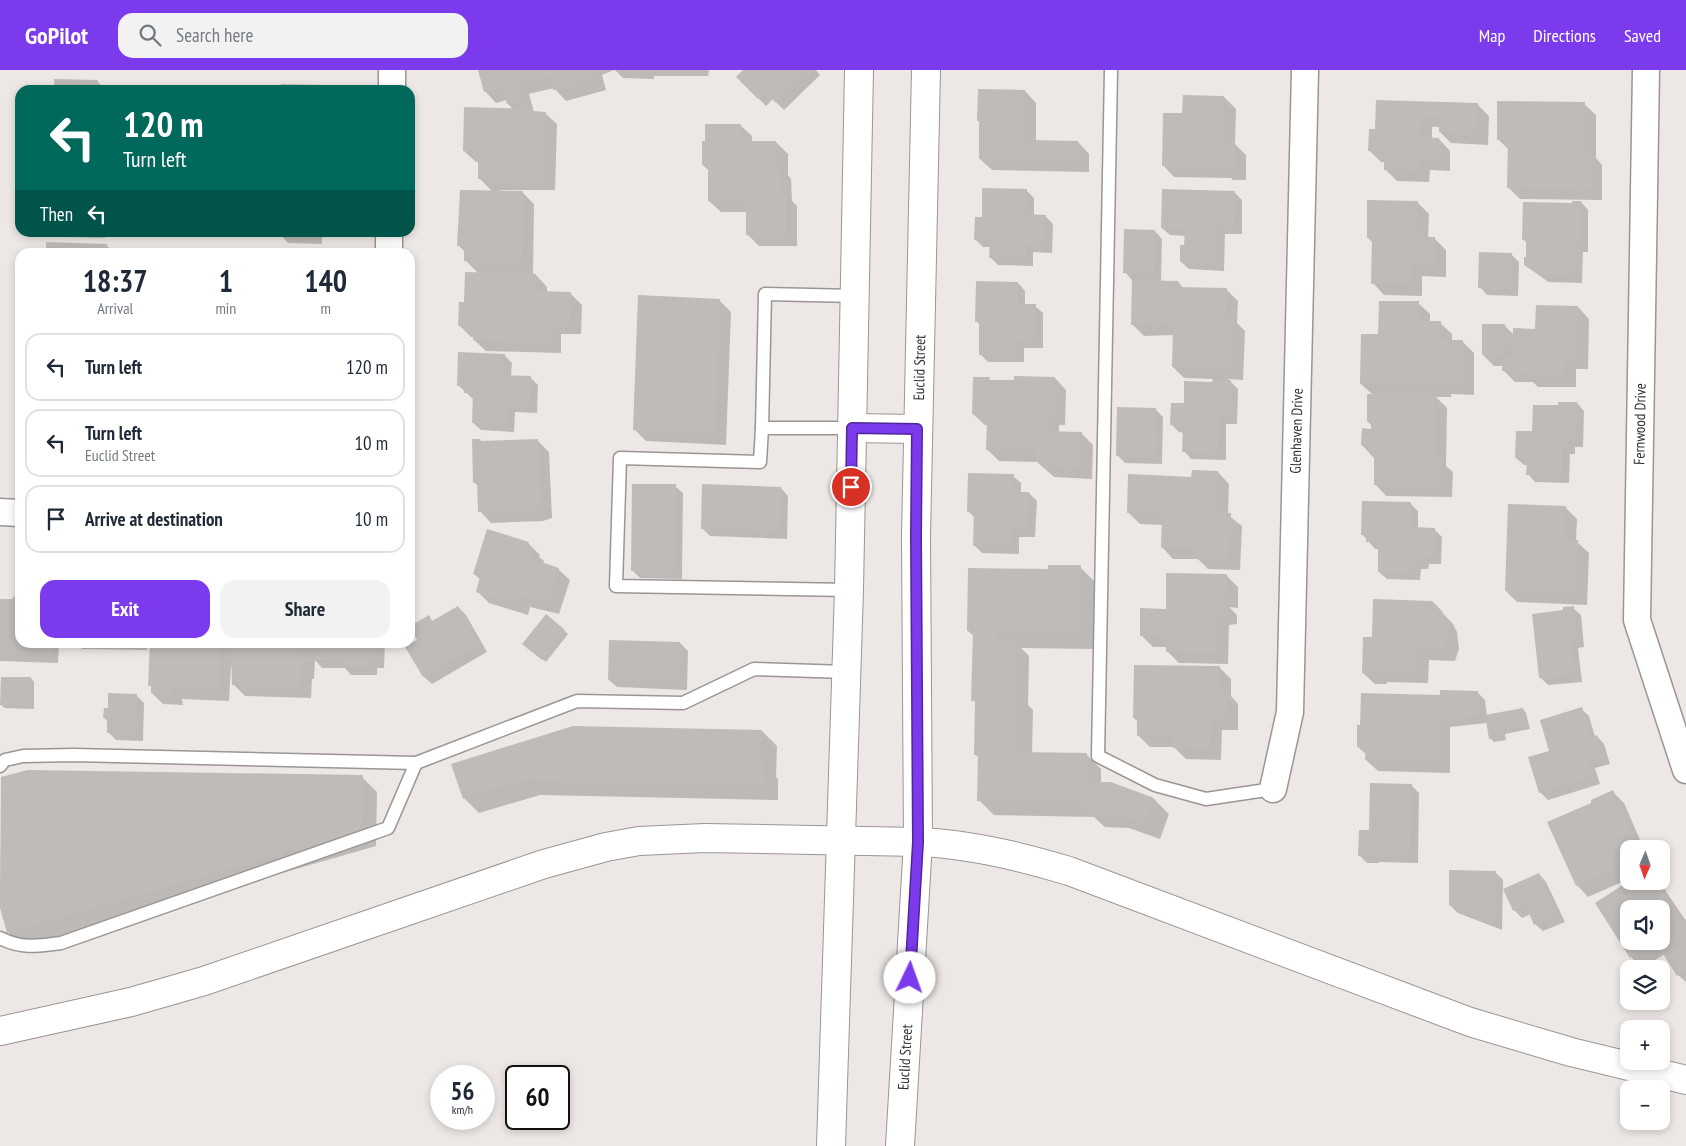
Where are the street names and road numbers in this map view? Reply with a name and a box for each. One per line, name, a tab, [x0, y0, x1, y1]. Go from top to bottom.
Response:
street label: Euclid Street	[909, 334, 929, 401]
street label: Fernwood Drive	[1629, 383, 1650, 465]
street label: Glenhaven Drive	[1286, 388, 1307, 474]
street label: Euclid Street	[893, 1024, 916, 1091]

